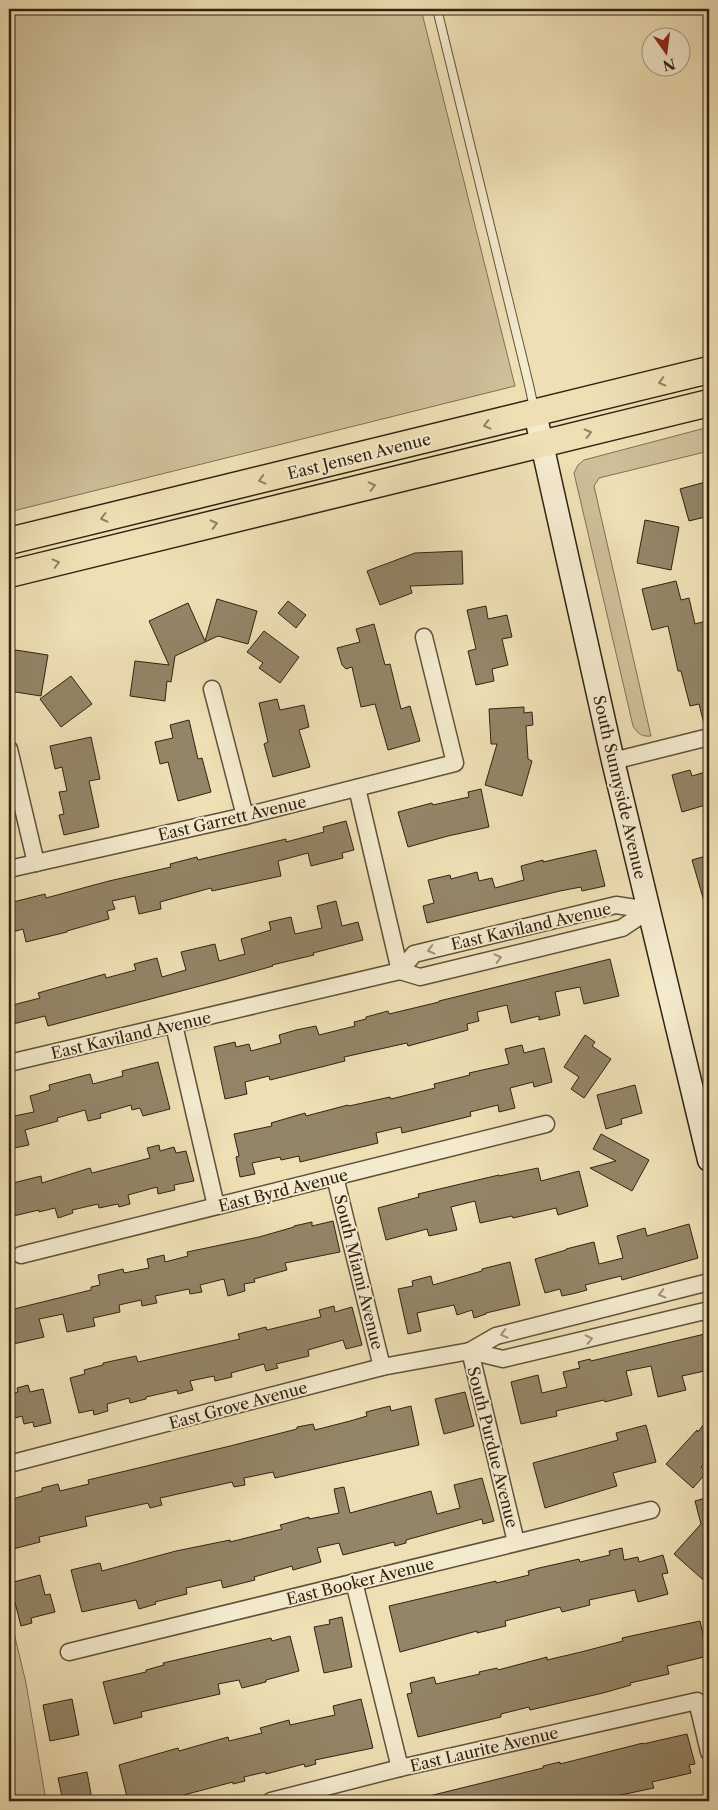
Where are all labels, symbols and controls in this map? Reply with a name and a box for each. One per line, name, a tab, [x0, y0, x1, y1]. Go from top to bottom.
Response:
north arrow	[640, 28, 690, 78]
text: N	[661, 54, 677, 75]
one-way arrow	[657, 376, 666, 387]
one-way arrow	[483, 419, 492, 430]
street label: East Jensen Avenue	[285, 428, 433, 484]
one-way arrow	[583, 428, 592, 439]
one-way arrow	[257, 474, 266, 485]
one-way arrow	[367, 481, 376, 492]
one-way arrow	[99, 512, 108, 523]
one-way arrow	[209, 519, 218, 530]
one-way arrow	[52, 558, 61, 569]
street label: South Sunnyside Avenue	[589, 693, 651, 881]
street label: East Garrett Avenue	[156, 791, 308, 845]
street label: East Kaviland Avenue	[449, 898, 613, 954]
one-way arrow	[426, 944, 435, 955]
one-way arrow	[493, 954, 501, 964]
street label: East Kaviland Avenue	[49, 1007, 213, 1063]
street label: East Byrd Avenue	[216, 1164, 350, 1216]
street label: South Miami Avenue	[330, 1192, 388, 1352]
one-way arrow	[657, 1288, 666, 1299]
one-way arrow	[500, 1328, 509, 1339]
one-way arrow	[585, 1334, 594, 1345]
street label: South Purdue Avenue	[463, 1364, 523, 1530]
street label: East Grove Avenue	[166, 1377, 310, 1433]
street label: East Booker Avenue	[284, 1553, 436, 1609]
street label: East Laurite Avenue	[408, 1722, 560, 1776]

